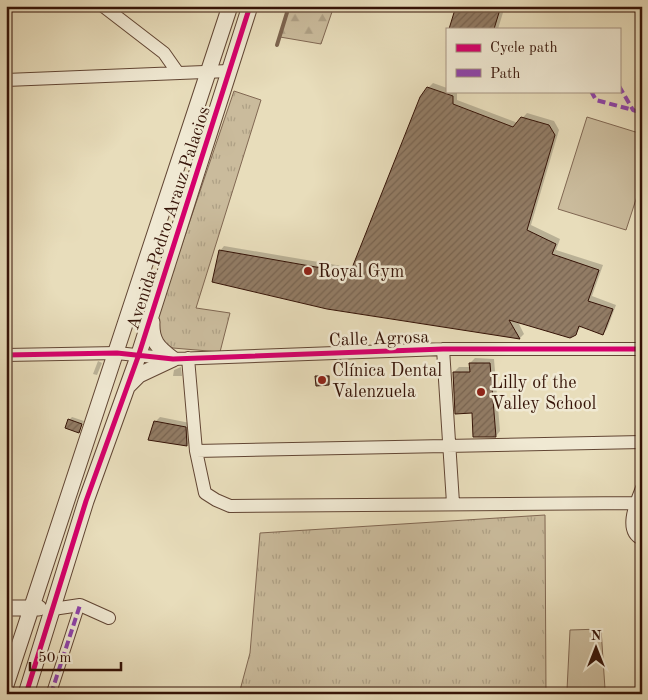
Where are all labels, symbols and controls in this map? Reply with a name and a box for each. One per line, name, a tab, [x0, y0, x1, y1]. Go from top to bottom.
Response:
legend	[446, 28, 620, 92]
text: Cycle path	[490, 41, 558, 56]
text: Path	[490, 67, 520, 82]
street label: Avenida Pedro Arauz Palacios	[124, 104, 214, 332]
place label: Royal Gym	[318, 263, 404, 281]
marker: Royal Gym	[302, 265, 314, 277]
street label: Calle Agrosa	[329, 328, 430, 350]
place label: Clínica Dental Valenzuela	[332, 362, 442, 401]
marker: Clínica Dental Valenzuela	[316, 374, 328, 386]
place label: Lilly of the Valley School	[491, 374, 597, 413]
marker: Lilly of the Valley School	[475, 386, 487, 398]
north arrow	[570, 622, 620, 672]
text: N	[591, 629, 602, 643]
scale bar	[30, 640, 121, 672]
text: 50 m	[38, 651, 72, 666]

